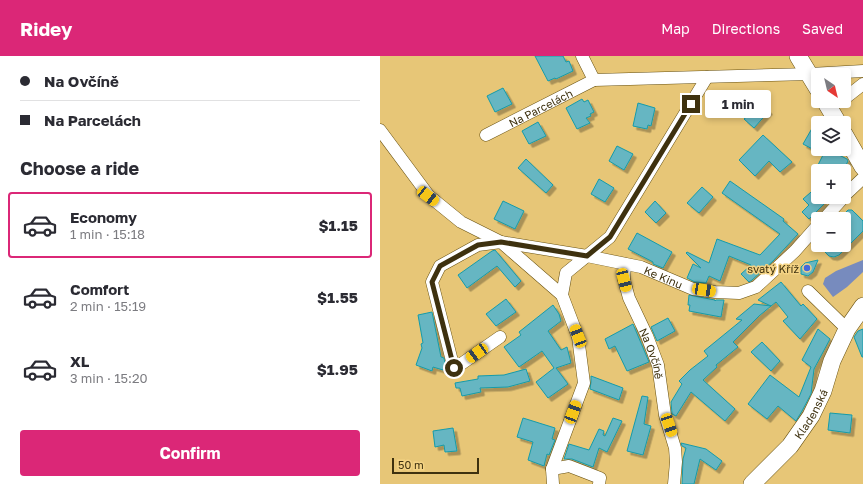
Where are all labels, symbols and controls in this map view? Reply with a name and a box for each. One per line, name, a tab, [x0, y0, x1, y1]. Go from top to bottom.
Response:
text: Ridey	[20, 17, 72, 40]
text: Map	[661, 20, 690, 37]
text: Directions	[712, 20, 780, 37]
text: Saved	[802, 20, 843, 37]
north arrow	[811, 68, 851, 108]
map controls	[811, 68, 851, 252]
text: Na Ovčíně	[44, 72, 119, 90]
street label: Na Parcelách	[506, 86, 574, 129]
callout: 1 min	[705, 90, 771, 118]
route end	[682, 95, 700, 113]
text: 1 min	[722, 96, 754, 112]
text: Na Parcelách	[44, 111, 141, 129]
button: layers	[811, 116, 851, 156]
text: Choose a ride	[20, 157, 139, 179]
button: +	[811, 164, 851, 204]
car	[415, 184, 441, 208]
icon: car	[22, 207, 58, 243]
text: Economy	[70, 208, 137, 226]
button: −	[811, 212, 851, 252]
text: $1.15	[319, 216, 358, 234]
text: 1 min · 15:18	[70, 226, 145, 242]
place label: svatý Kříž	[747, 262, 799, 275]
street label: Ke Kinu	[642, 263, 685, 290]
marker: svatý Kříž	[802, 263, 812, 273]
car	[615, 267, 633, 293]
icon: car	[22, 279, 58, 315]
text: Comfort	[70, 280, 129, 298]
car	[691, 282, 717, 298]
text: $1.55	[317, 288, 358, 306]
text: 2 min · 15:19	[70, 298, 146, 314]
car	[568, 323, 588, 349]
street label: Na Ovčíně	[637, 326, 666, 380]
car	[464, 341, 490, 365]
icon: car	[22, 351, 58, 387]
text: XL	[70, 352, 89, 370]
route start	[445, 359, 463, 377]
text: $1.95	[317, 360, 358, 378]
text: 3 min · 15:20	[70, 370, 148, 386]
street label: Kladenská	[791, 387, 830, 441]
car	[563, 399, 583, 425]
car	[659, 412, 679, 438]
button: Confirm	[20, 430, 360, 476]
scale bar	[392, 456, 479, 475]
text: 50 m	[398, 458, 424, 471]

